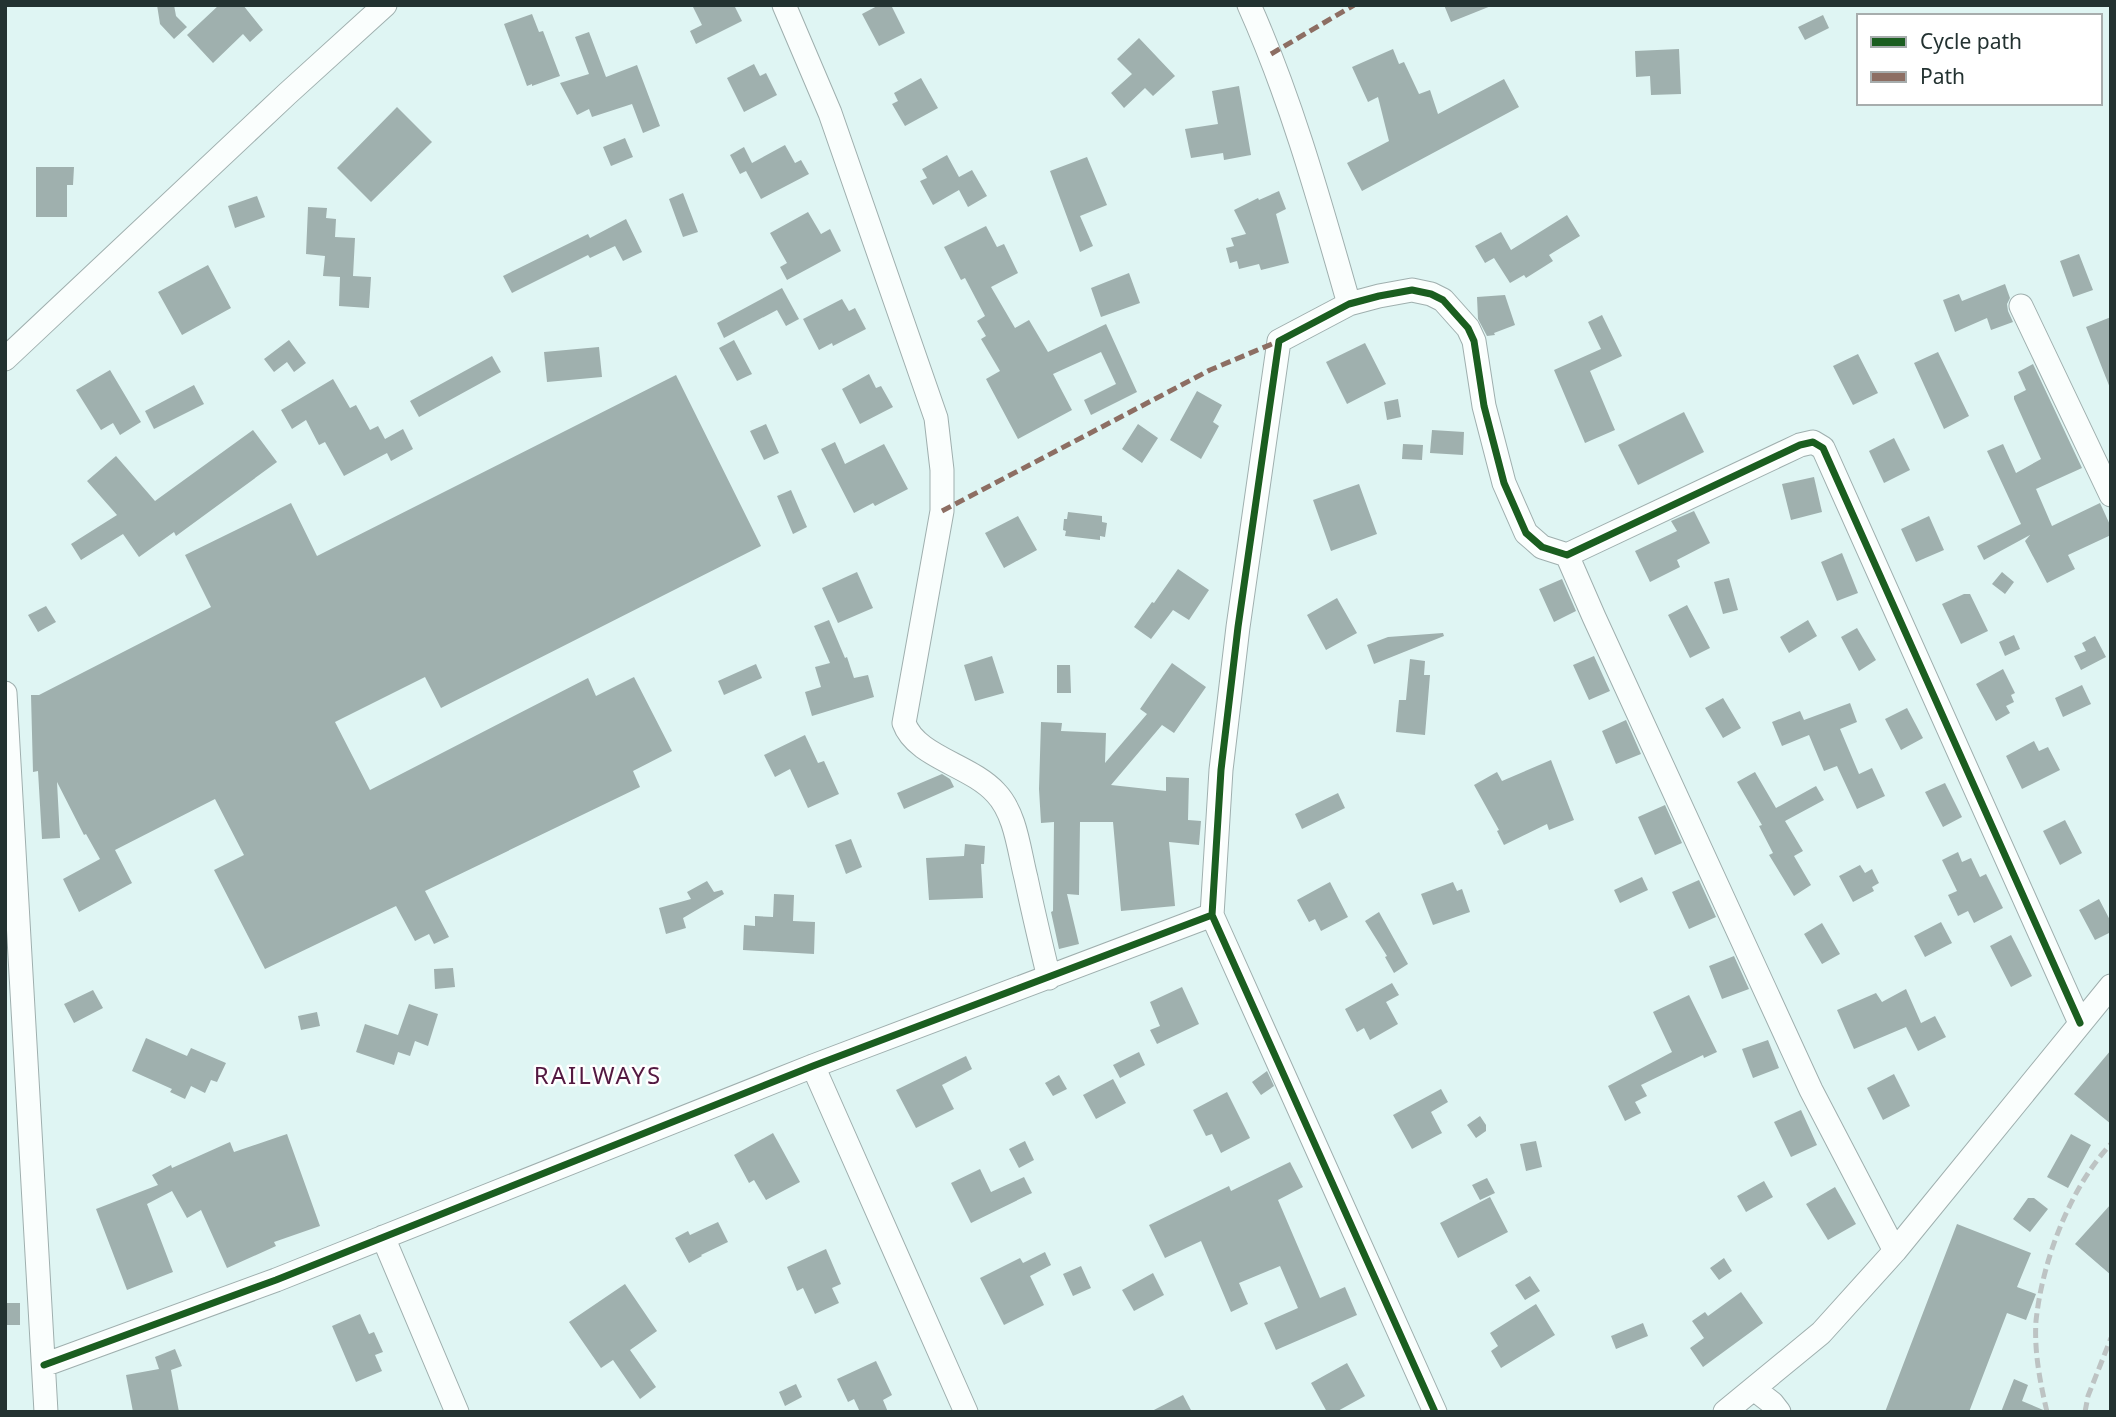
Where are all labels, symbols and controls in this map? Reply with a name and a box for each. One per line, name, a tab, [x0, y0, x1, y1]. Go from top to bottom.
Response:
legend	[1857, 14, 2102, 105]
text: Cycle path	[1920, 27, 2022, 55]
text: Path	[1920, 62, 1965, 90]
district label: RAILWAYS	[534, 1058, 662, 1091]

